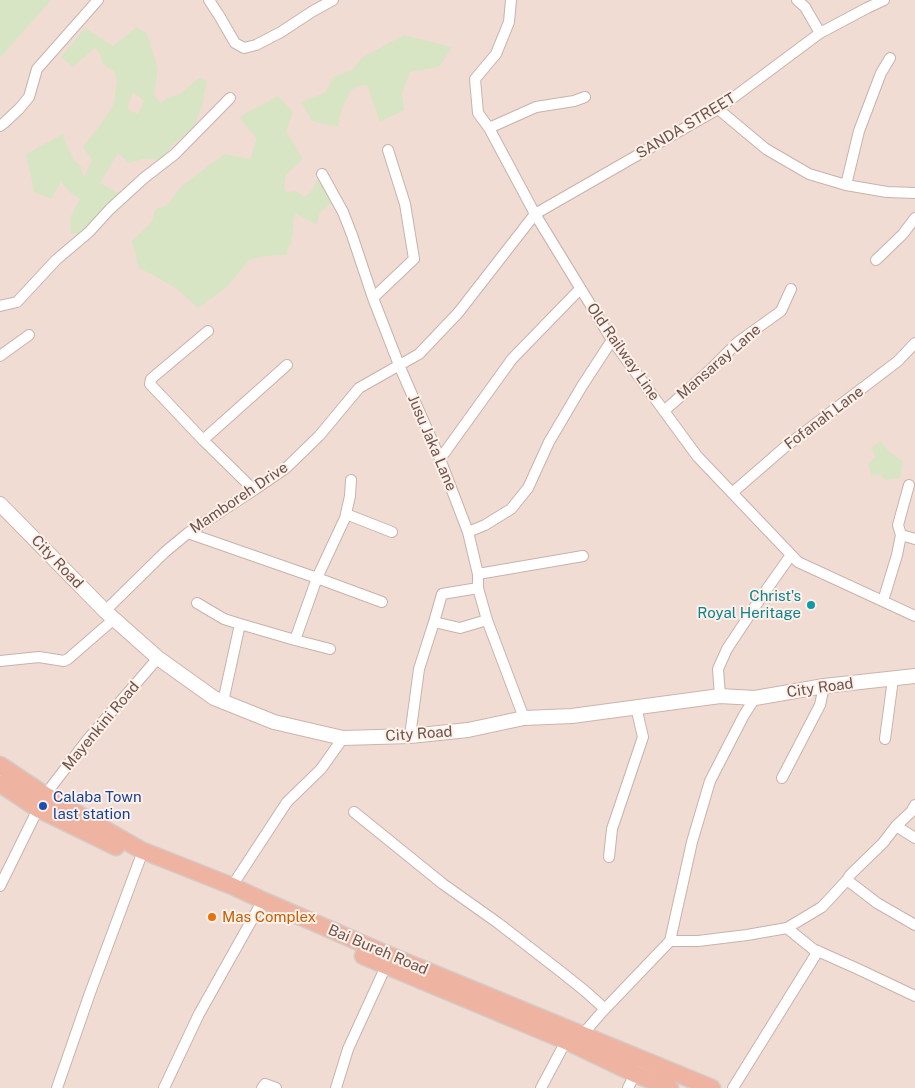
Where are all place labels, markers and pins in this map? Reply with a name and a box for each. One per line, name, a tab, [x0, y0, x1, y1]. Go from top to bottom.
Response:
place label: Christ's Royal Heritage	[697, 587, 801, 622]
marker: Christ's Royal Heritage	[805, 599, 817, 611]
place label: Calaba Town last station	[53, 788, 142, 823]
marker: Calaba Town last station	[37, 800, 49, 812]
place label: Mas Complex	[222, 908, 316, 926]
marker: Mas Complex	[206, 911, 218, 923]

